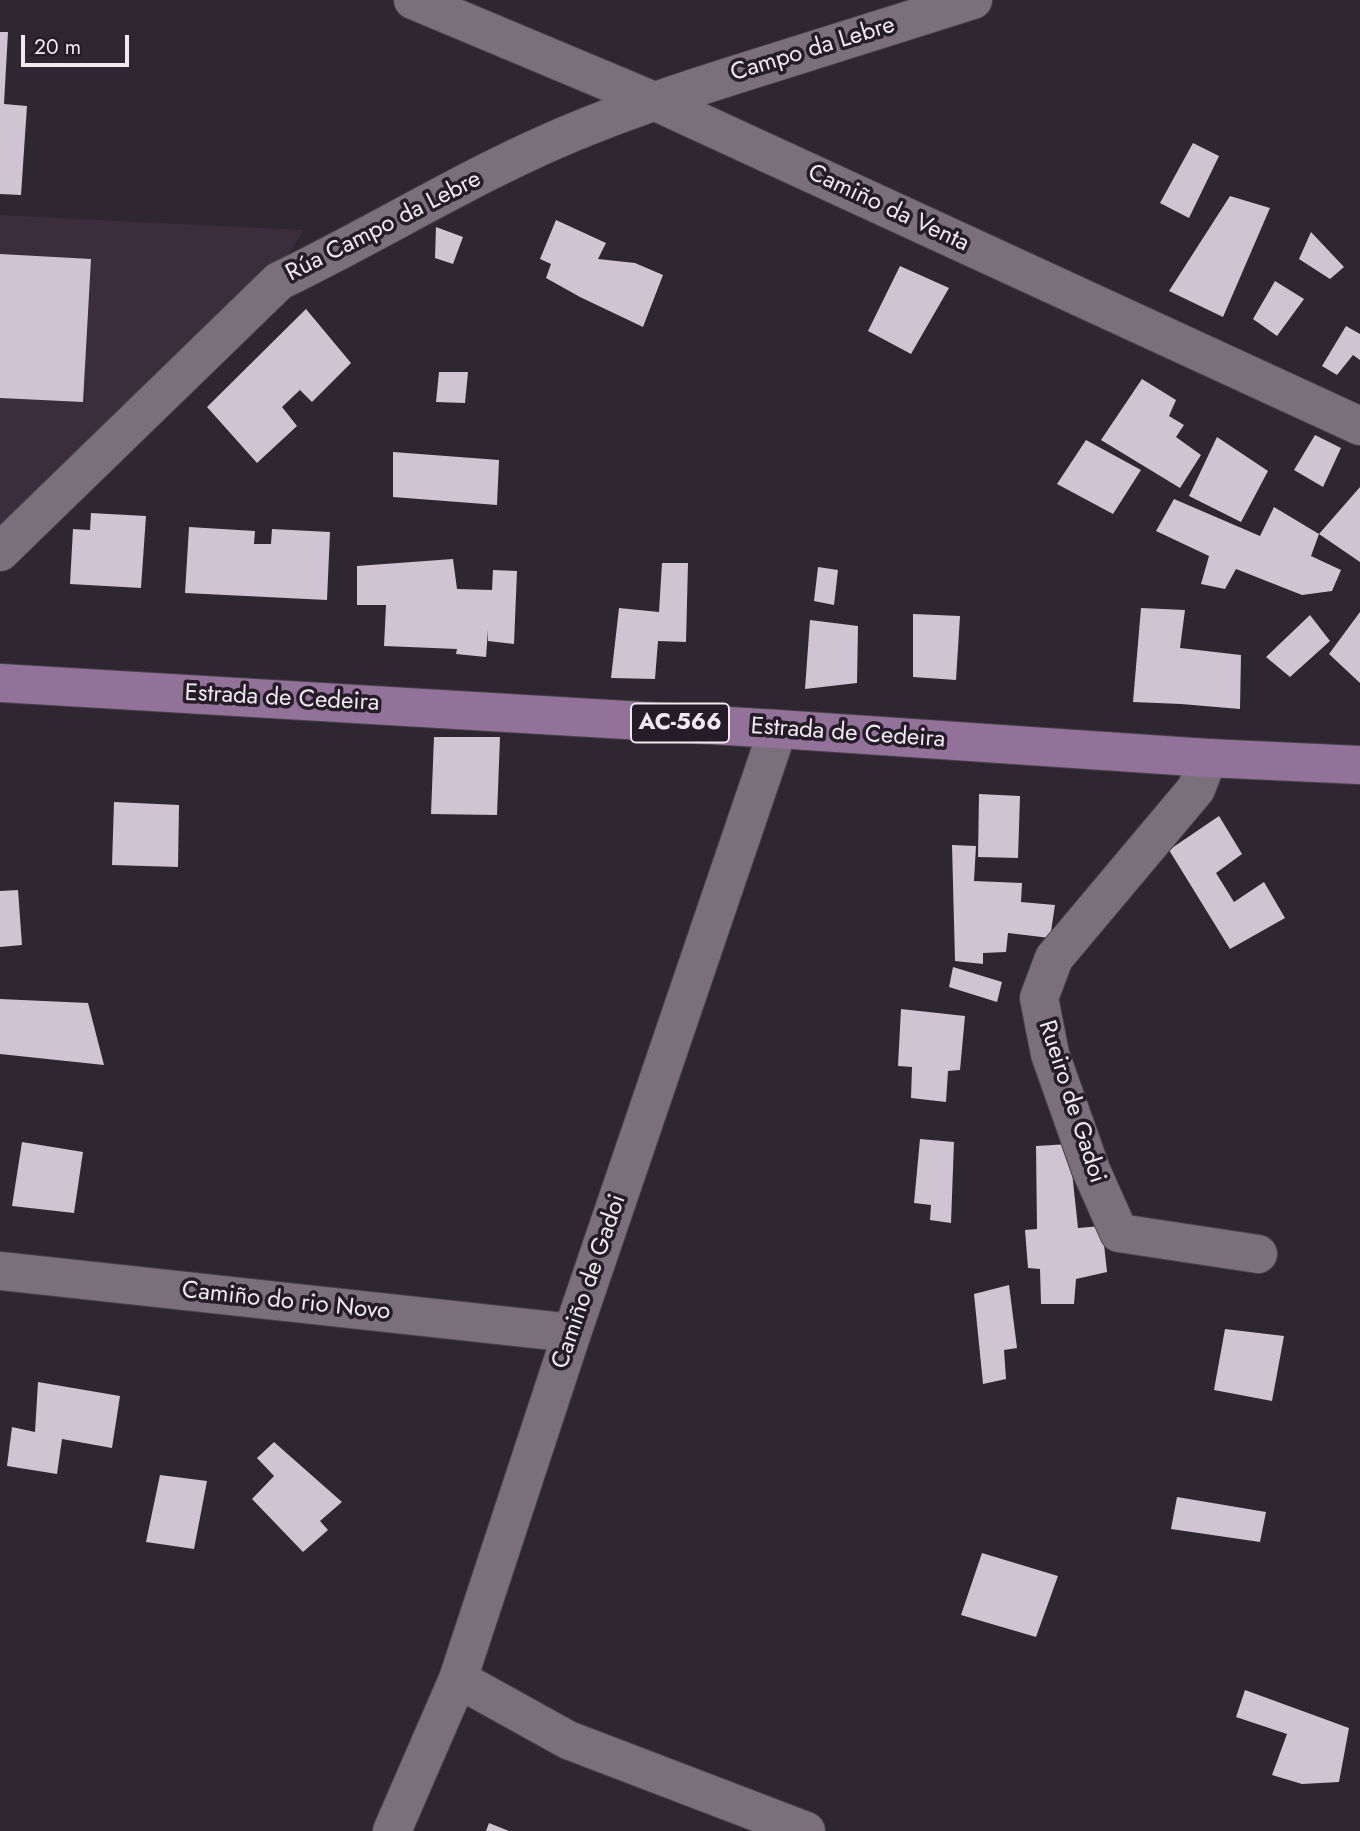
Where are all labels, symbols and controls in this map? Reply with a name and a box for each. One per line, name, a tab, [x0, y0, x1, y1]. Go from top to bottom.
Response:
street label: Campo da Lebre	[727, 11, 899, 89]
scale bar	[24, 21, 133, 65]
text: 20 m	[34, 32, 81, 62]
street label: Camiño da Venta	[803, 159, 973, 259]
street label: Rúa Campo da Lebre	[282, 165, 486, 289]
street label: Estrada de Cedeira	[184, 680, 380, 718]
road number: AC-566	[631, 704, 729, 743]
street label: Estrada de Cedeira	[750, 713, 946, 755]
street label: Rueiro de Gadoi	[1031, 1017, 1111, 1187]
street label: Camiño de Gadoi	[547, 1191, 633, 1373]
street label: Camiño do rio Novo	[180, 1277, 392, 1327]

